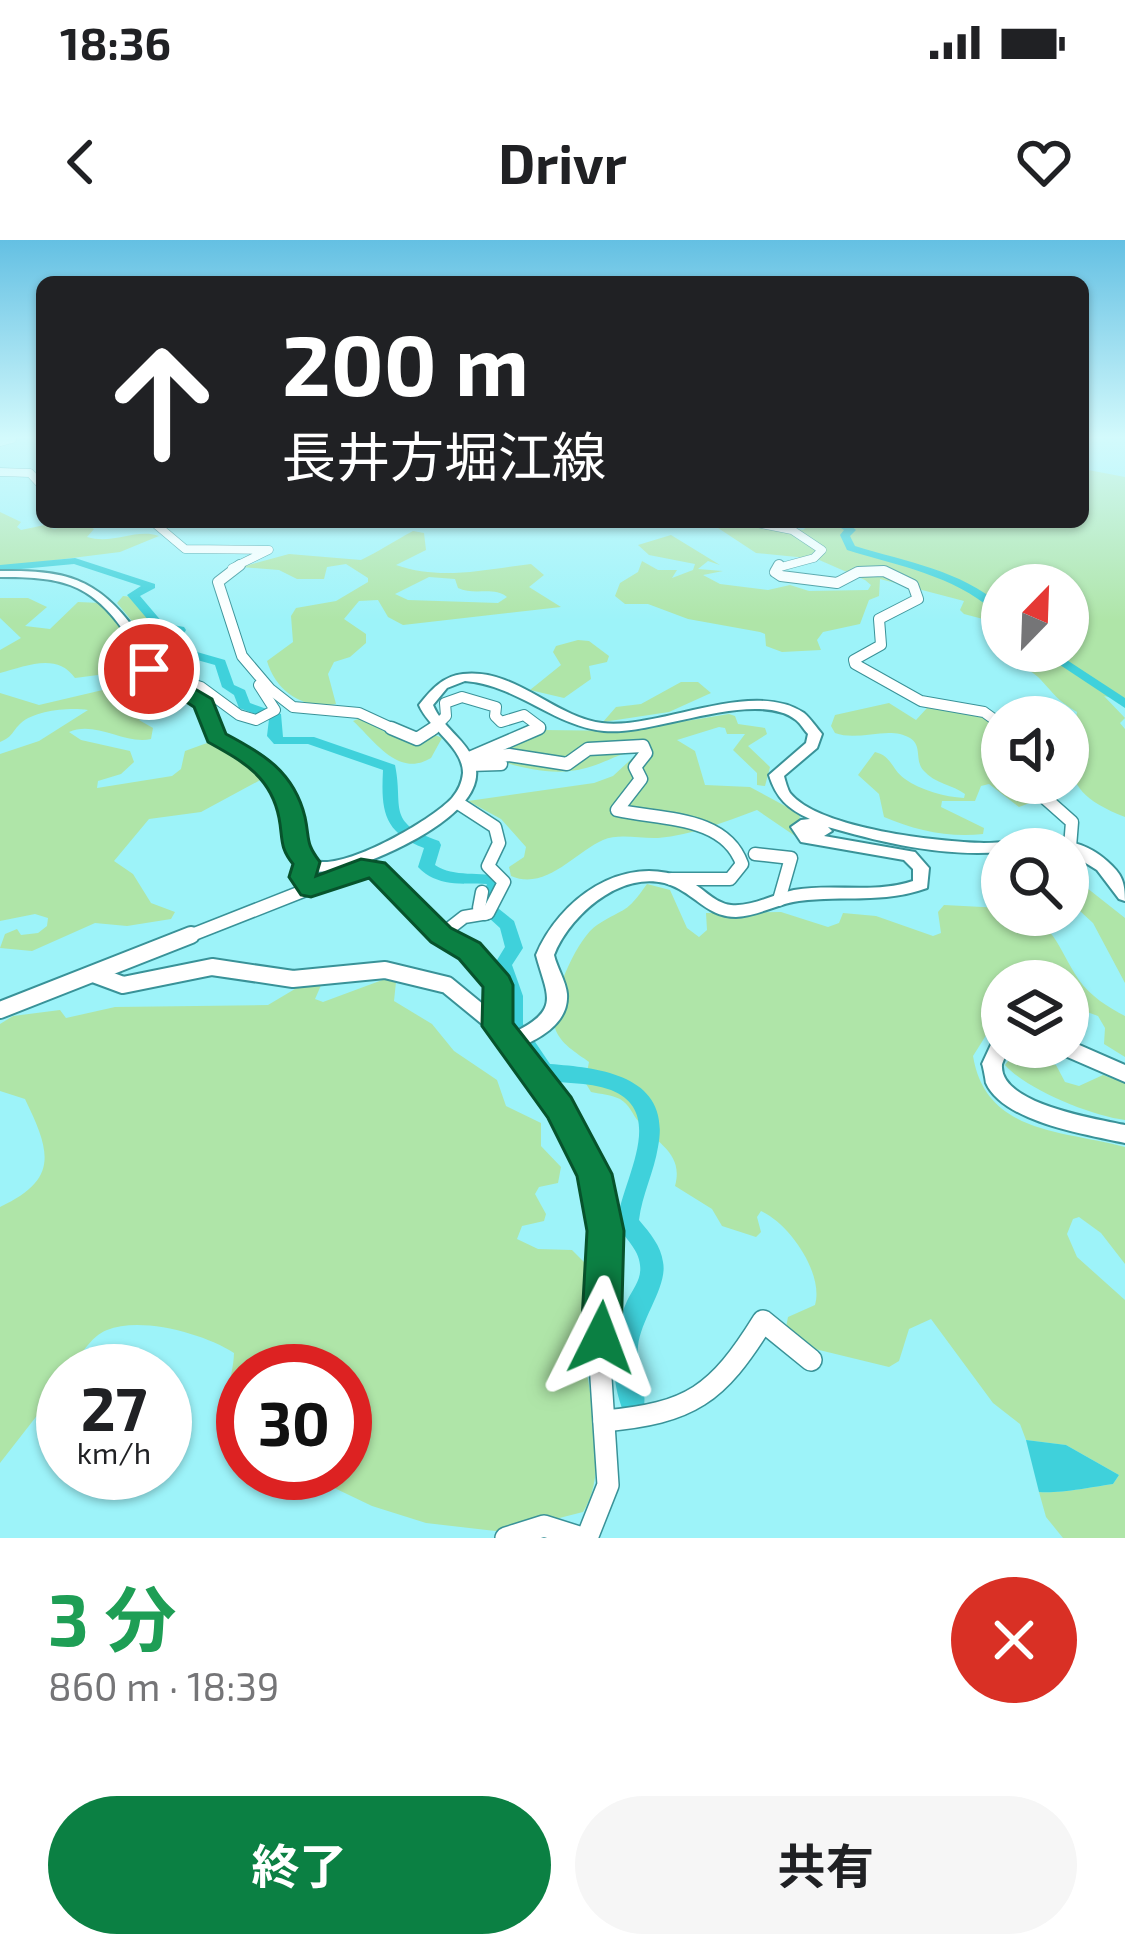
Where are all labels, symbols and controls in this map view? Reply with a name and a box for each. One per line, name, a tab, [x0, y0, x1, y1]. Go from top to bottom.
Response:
text: 18:36	[60, 15, 171, 69]
icon: back	[48, 129, 114, 195]
icon: heart	[1011, 129, 1077, 195]
text: Drivr	[498, 130, 627, 195]
text: 200 m	[282, 312, 529, 413]
icon: ahead	[84, 324, 240, 480]
text: 長井方堀江線	[282, 423, 606, 488]
north arrow	[981, 564, 1089, 672]
map controls	[981, 564, 1089, 1068]
pin	[98, 618, 200, 720]
icon: arrive	[116, 636, 182, 702]
button: sound	[981, 696, 1089, 804]
button: search	[981, 828, 1089, 936]
button: layers	[981, 960, 1089, 1068]
position arrow	[538, 1275, 664, 1401]
speed limit sign: 30	[216, 1344, 372, 1500]
text: 27	[81, 1371, 147, 1443]
text: km/h	[77, 1434, 151, 1470]
text: 3 分	[48, 1574, 176, 1660]
button: close	[951, 1577, 1077, 1703]
text: 860 m · 18:39	[48, 1662, 279, 1709]
button: 終了	[48, 1796, 551, 1934]
button: 共有	[575, 1796, 1077, 1934]

